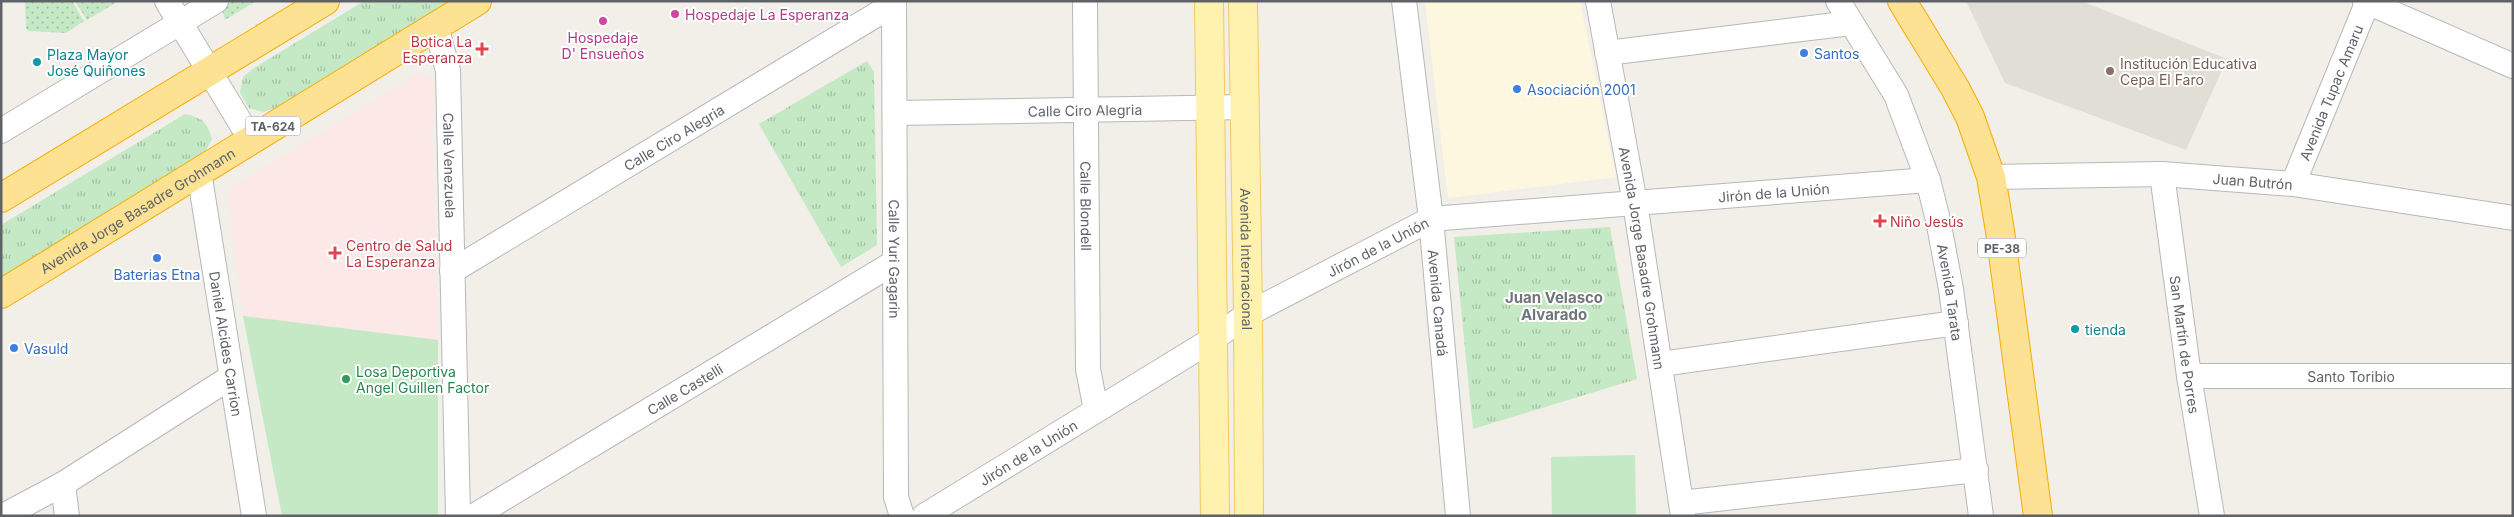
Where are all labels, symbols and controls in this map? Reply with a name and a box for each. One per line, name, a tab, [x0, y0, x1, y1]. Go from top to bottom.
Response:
place label: Hospedaje La Esperanza	[685, 6, 849, 23]
marker: Hospedaje La Esperanza	[669, 8, 681, 20]
marker: Hospedaje D' Ensueños	[597, 15, 609, 27]
street label: Avenida Tupac Amaru	[2295, 22, 2366, 163]
place label: Hospedaje D' Ensueños	[562, 29, 644, 62]
place label: Botica La Esperanza	[402, 33, 472, 66]
marker: Botica La Esperanza	[476, 43, 488, 55]
place label: Santos	[1814, 45, 1859, 62]
place label: Plaza Mayor José Quiñones	[47, 46, 146, 79]
marker: Santos	[1798, 47, 1810, 59]
place label: Institución Educativa Cepa El Faro	[2120, 55, 2257, 88]
marker: Plaza Mayor José Quiñones	[31, 56, 43, 68]
marker: Institución Educativa Cepa El Faro	[2104, 65, 2116, 77]
place label: Asociación 2001	[1527, 81, 1636, 98]
marker: Asociación 2001	[1511, 83, 1523, 95]
street label: Calle Ciro Alegria	[620, 100, 727, 174]
street label: Calle Ciro Alegria	[1028, 100, 1142, 119]
street label: Calle Venezuela	[440, 112, 460, 218]
road number: TA-624	[246, 116, 300, 136]
street label: Avenida Jorge Basadre Grohmann	[37, 144, 238, 277]
street label: Avenida Jorge Basadre Grohmann	[1616, 145, 1669, 371]
street label: Calle Blondell	[1078, 161, 1096, 251]
street label: Juan Butrón	[2212, 169, 2293, 192]
street label: Jirón de la Unión	[1717, 179, 1830, 205]
street label: Avenida Internacional	[1237, 188, 1257, 330]
street label: Calle Yuri Gagarin	[886, 199, 904, 319]
street label: Jirón de la Unión	[1324, 213, 1431, 280]
place label: Niño Jesús	[1890, 213, 1964, 230]
marker: Niño Jesús	[1874, 215, 1886, 227]
place label: Centro de Salud La Esperanza	[346, 237, 452, 270]
road number: PE-38	[1978, 238, 2026, 258]
street label: Avenida Tarata	[1934, 242, 1966, 342]
marker: Centro de Salud La Esperanza	[328, 246, 342, 260]
street label: Avenida Canadá	[1425, 249, 1452, 357]
marker: Baterias Etna	[151, 252, 163, 264]
place label: Baterias Etna	[114, 266, 200, 283]
street label: Daniel Alcides Carrion	[206, 270, 246, 418]
street label: San Martín de Porres	[2167, 274, 2204, 415]
district label: Juan Velasco Alvarado	[1505, 288, 1603, 324]
place label: tienda	[2085, 321, 2126, 338]
marker: tienda	[2069, 323, 2081, 335]
place label: Vasuld	[24, 340, 68, 357]
marker: Vasuld	[8, 342, 20, 354]
street label: Calle Castelli	[644, 360, 726, 418]
place label: Losa Deportiva Angel Guillen Factor	[356, 363, 489, 396]
street label: Santo Toribio	[2307, 368, 2395, 385]
marker: Losa Deportiva Angel Guillen Factor	[340, 373, 352, 385]
street label: Jirón de la Unión	[976, 416, 1080, 489]

